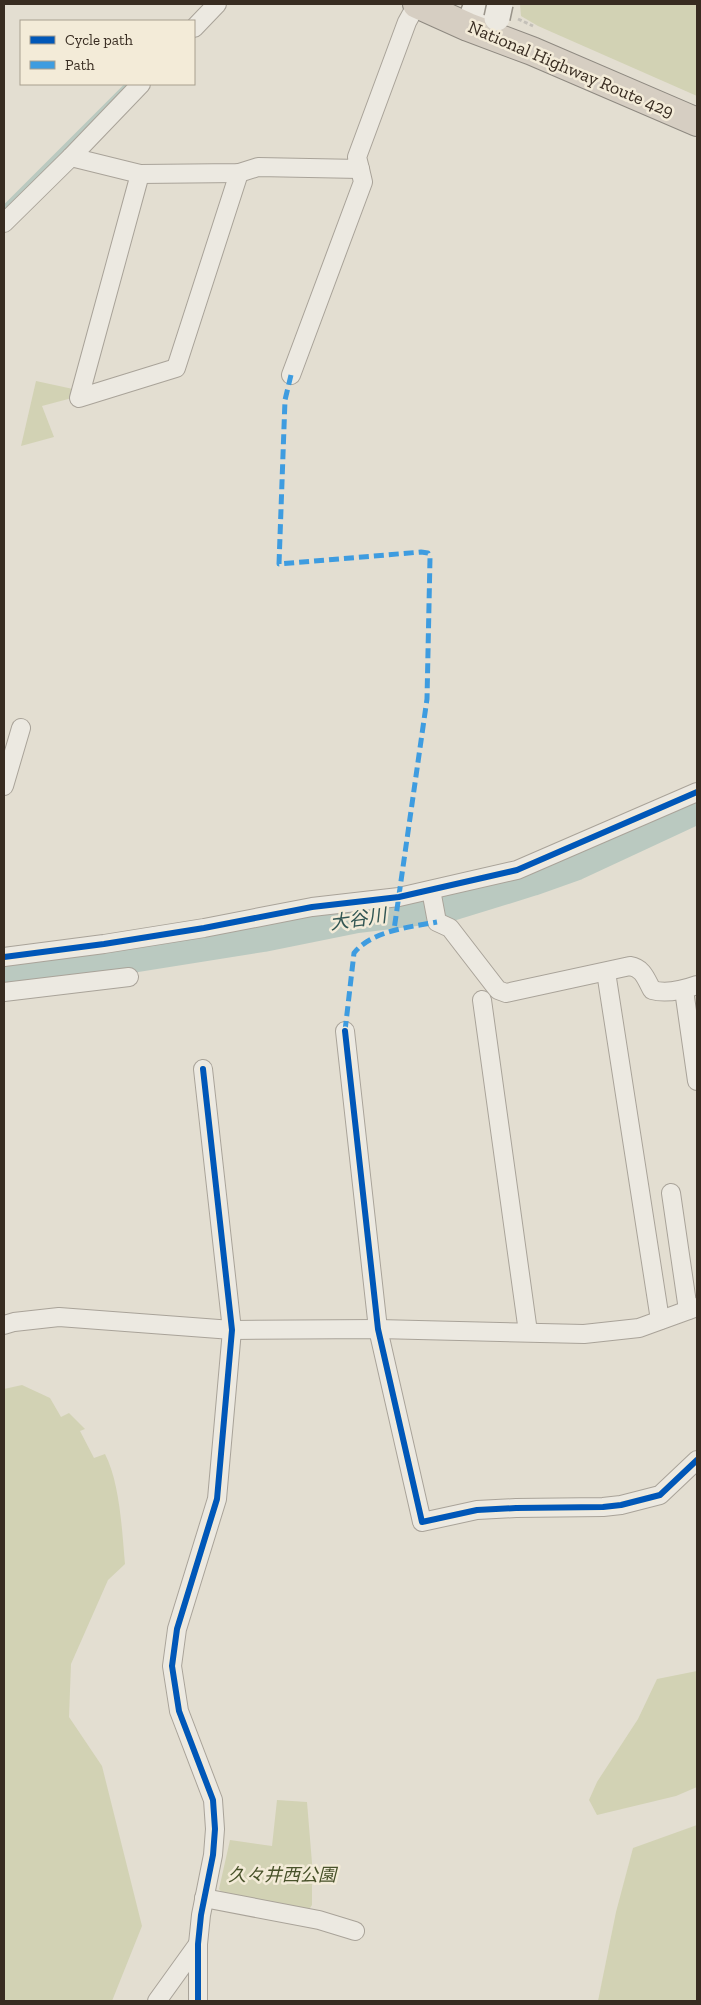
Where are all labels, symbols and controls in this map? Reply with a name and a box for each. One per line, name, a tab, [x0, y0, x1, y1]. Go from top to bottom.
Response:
street label: National Highway Route 429	[465, 16, 677, 122]
legend	[20, 20, 195, 85]
text: Cycle path	[65, 31, 134, 49]
text: Path	[65, 56, 95, 74]
water label: 大谷川	[328, 903, 390, 934]
park label: 久々井西公園	[228, 1864, 339, 1886]

